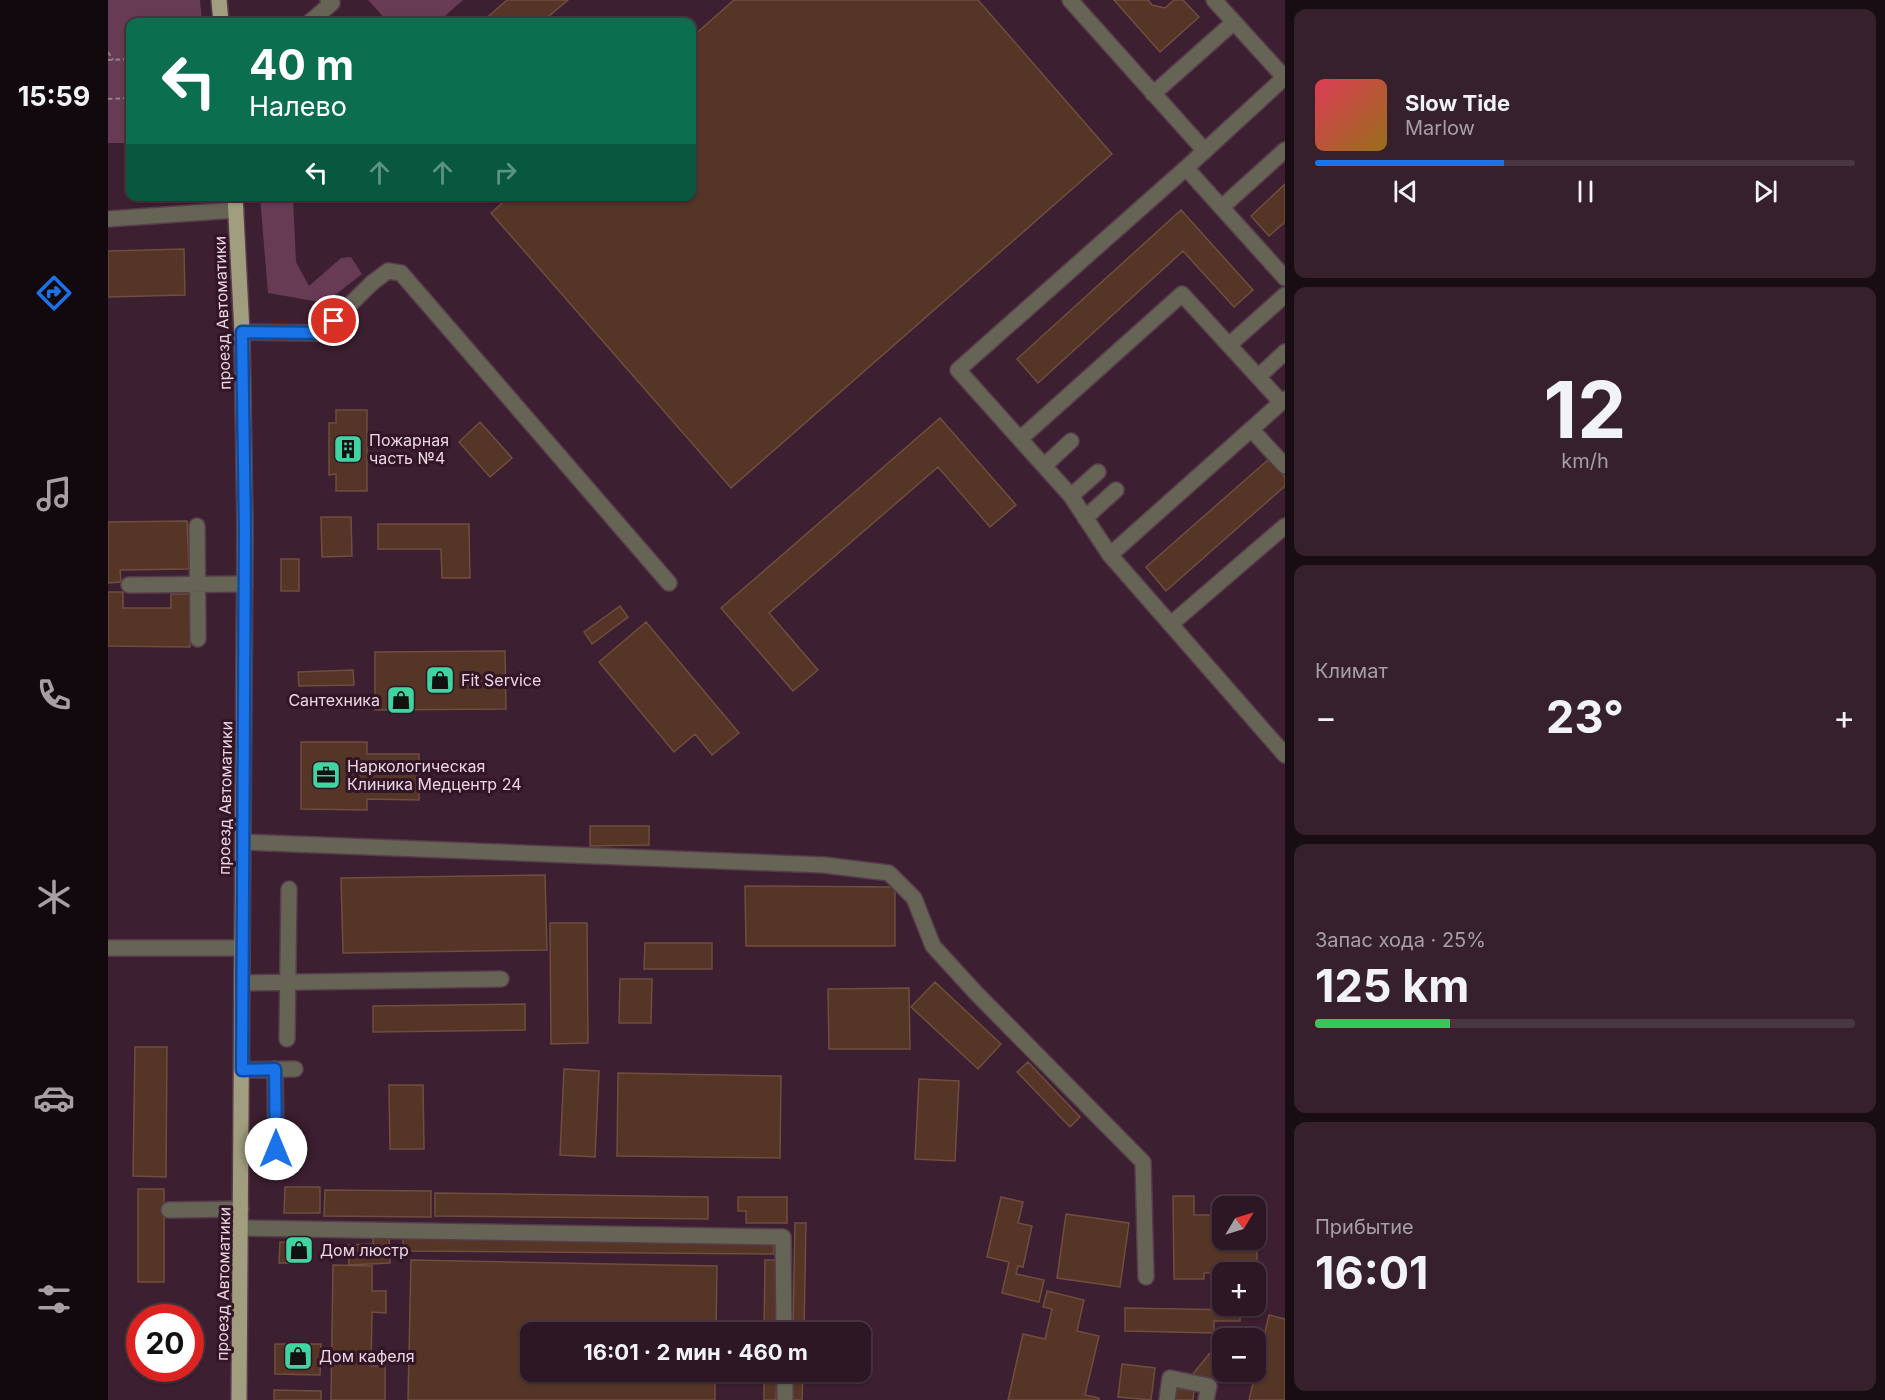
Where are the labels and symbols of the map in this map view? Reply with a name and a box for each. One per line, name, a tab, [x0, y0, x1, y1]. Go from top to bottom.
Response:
street label: проезд Автоматики	[209, 236, 235, 390]
pin	[308, 295, 359, 346]
place label: Пожарная часть №4	[369, 430, 449, 468]
building icon: Пожарная часть №4	[332, 433, 364, 465]
shop icon: Fit Service	[424, 664, 456, 696]
place label: Fit Service	[461, 670, 541, 690]
shop icon: Сантехника	[385, 684, 417, 716]
place label: Сантехника	[288, 690, 380, 710]
street label: проезд Автоматики	[214, 721, 236, 875]
place label: Наркологическая Клиника Медцентр 24	[347, 756, 522, 794]
office icon: Наркологическая Клиника Медцентр 24	[310, 759, 342, 791]
position arrow	[244, 1117, 308, 1181]
north arrow	[1212, 1196, 1266, 1250]
street label: проезд Автоматики	[212, 1207, 234, 1361]
shop icon: Дом люстр	[283, 1234, 315, 1266]
place label: Дом люстр	[320, 1240, 409, 1260]
speed limit sign: 20	[126, 1304, 204, 1382]
shop icon: Дом кафеля	[282, 1340, 314, 1372]
place label: Дом кафеля	[319, 1346, 415, 1366]

